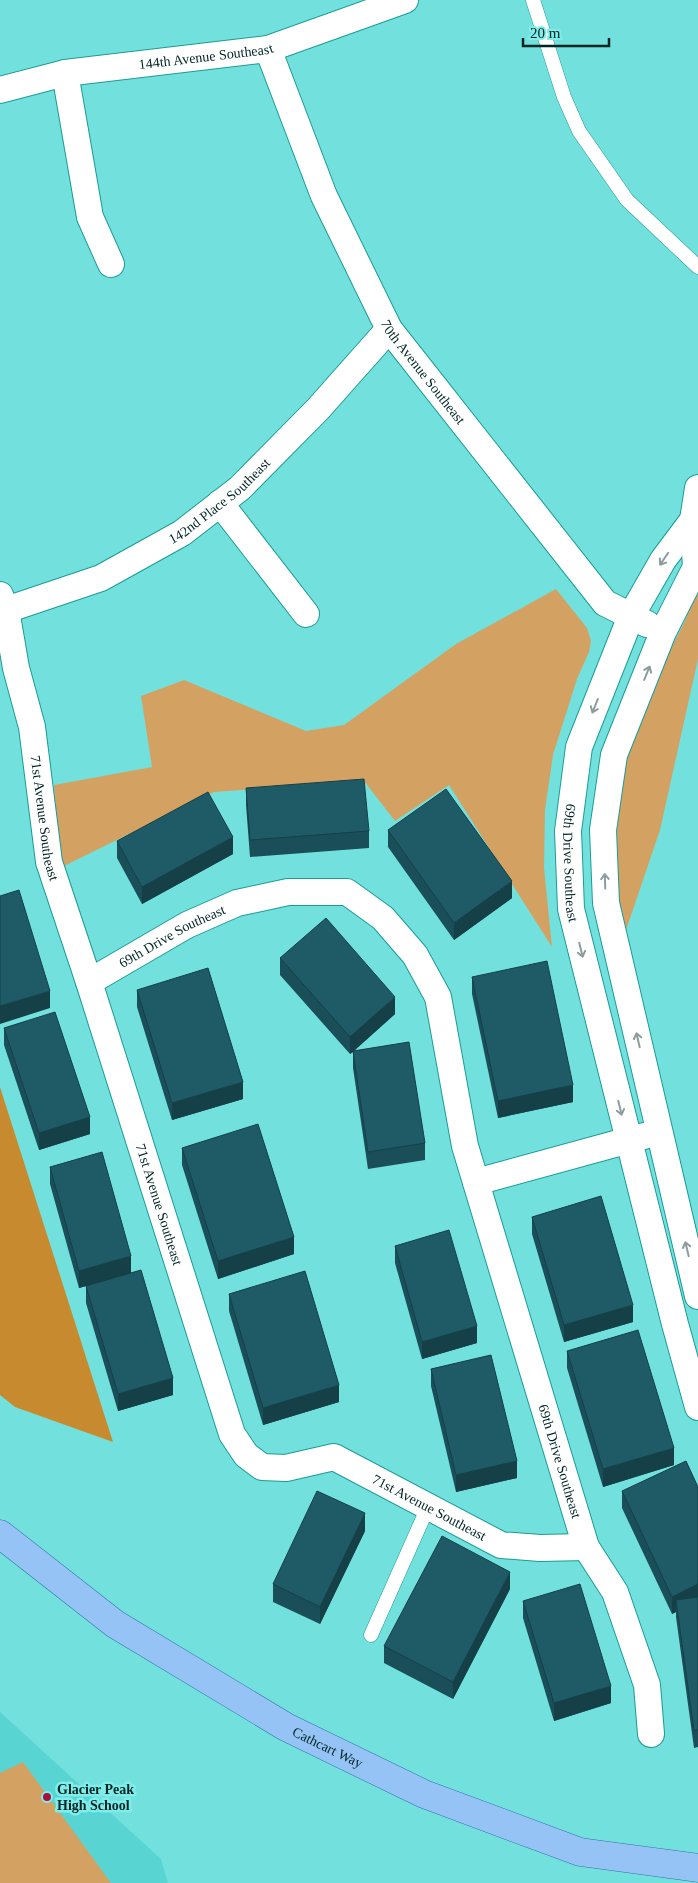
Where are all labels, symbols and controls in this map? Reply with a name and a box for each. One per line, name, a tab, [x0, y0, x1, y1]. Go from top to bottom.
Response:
scale bar	[523, 15, 609, 47]
text: 20 m	[530, 25, 561, 41]
street label: 144th Avenue Southeast	[138, 40, 275, 72]
street label: 70th Avenue Southeast	[378, 317, 468, 427]
street label: 142nd Place Southeast	[166, 455, 273, 547]
one-way arrow	[659, 552, 669, 566]
one-way arrow	[643, 666, 652, 681]
one-way arrow	[590, 698, 599, 713]
street label: 71st Avenue Southeast	[28, 754, 62, 883]
street label: 69th Drive Southeast	[560, 803, 581, 923]
one-way arrow	[600, 873, 609, 889]
street label: 69th Drive Southeast	[116, 902, 227, 970]
one-way arrow	[577, 942, 586, 958]
one-way arrow	[633, 1032, 642, 1048]
one-way arrow	[616, 1100, 625, 1116]
street label: 71st Avenue Southeast	[133, 1142, 186, 1267]
one-way arrow	[682, 1241, 691, 1257]
street label: 69th Drive Southeast	[536, 1402, 584, 1520]
street label: 71st Avenue Southeast	[370, 1471, 489, 1543]
street label: Cathcart Way	[290, 1724, 365, 1771]
place label: Glacier Peak High School	[57, 1782, 134, 1813]
marker: Glacier Peak High School	[41, 1791, 53, 1803]

